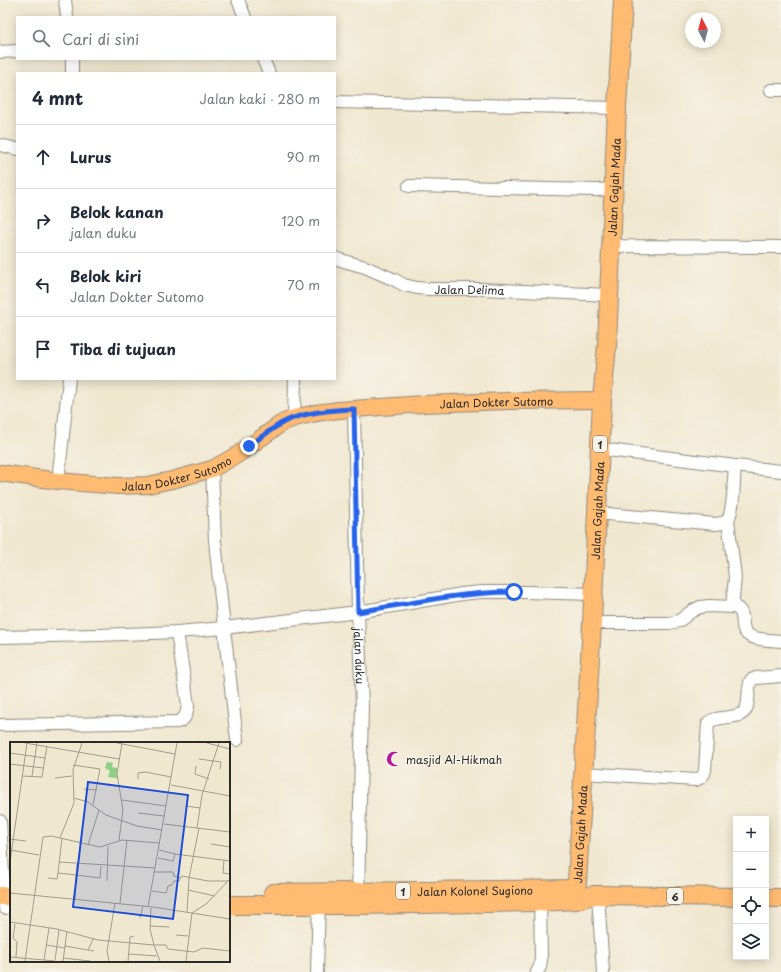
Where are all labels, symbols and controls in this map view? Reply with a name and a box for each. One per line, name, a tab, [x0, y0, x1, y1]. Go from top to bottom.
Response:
north arrow	[685, 12, 721, 48]
search box	[16, 16, 336, 60]
icon: search	[30, 27, 52, 49]
text: Cari di sini	[62, 27, 139, 50]
text: 4 mnt	[32, 85, 83, 111]
text: Jalan kaki · 280 m	[200, 89, 320, 108]
street label: Jalan Gajah Mada	[603, 137, 624, 237]
text: Lurus	[70, 145, 111, 168]
icon: ahead	[32, 146, 54, 168]
text: 90 m	[287, 147, 320, 166]
text: Belok kanan	[70, 200, 164, 223]
icon: right	[32, 210, 54, 232]
text: 120 m	[281, 211, 320, 230]
text: jalan duku	[70, 223, 136, 242]
text: Belok kiri	[70, 264, 141, 287]
icon: left	[32, 274, 54, 296]
text: 70 m	[287, 275, 320, 294]
street label: Jalan Delima	[434, 281, 505, 299]
text: Jalan Dokter Sutomo	[70, 287, 204, 306]
text: Tiba di tujuan	[70, 337, 176, 360]
icon: arrive	[32, 338, 54, 360]
street label: Jalan Dokter Sutomo	[439, 392, 553, 412]
road number: 1	[593, 436, 607, 452]
route end	[240, 437, 258, 455]
street label: Jalan Dokter Sutomo	[121, 451, 234, 494]
street label: Jalan Gajah Mada	[586, 461, 608, 560]
route start	[505, 583, 523, 601]
street label: jalan duku	[350, 626, 370, 684]
inset map	[10, 742, 230, 962]
mosque icon: masjid Al-Hikmah	[385, 750, 403, 768]
place label: masjid Al-Hikmah	[406, 751, 502, 768]
street label: Jalan Gajah Mada	[568, 784, 591, 884]
map controls	[733, 816, 769, 960]
button: +	[733, 816, 769, 852]
button: −	[733, 852, 769, 888]
street label: Jalan Kolonel Sugiono	[417, 881, 533, 900]
road number: 1	[396, 883, 410, 899]
road number: 6	[667, 888, 683, 904]
button: locate	[733, 888, 769, 924]
button: layers	[733, 924, 769, 960]

